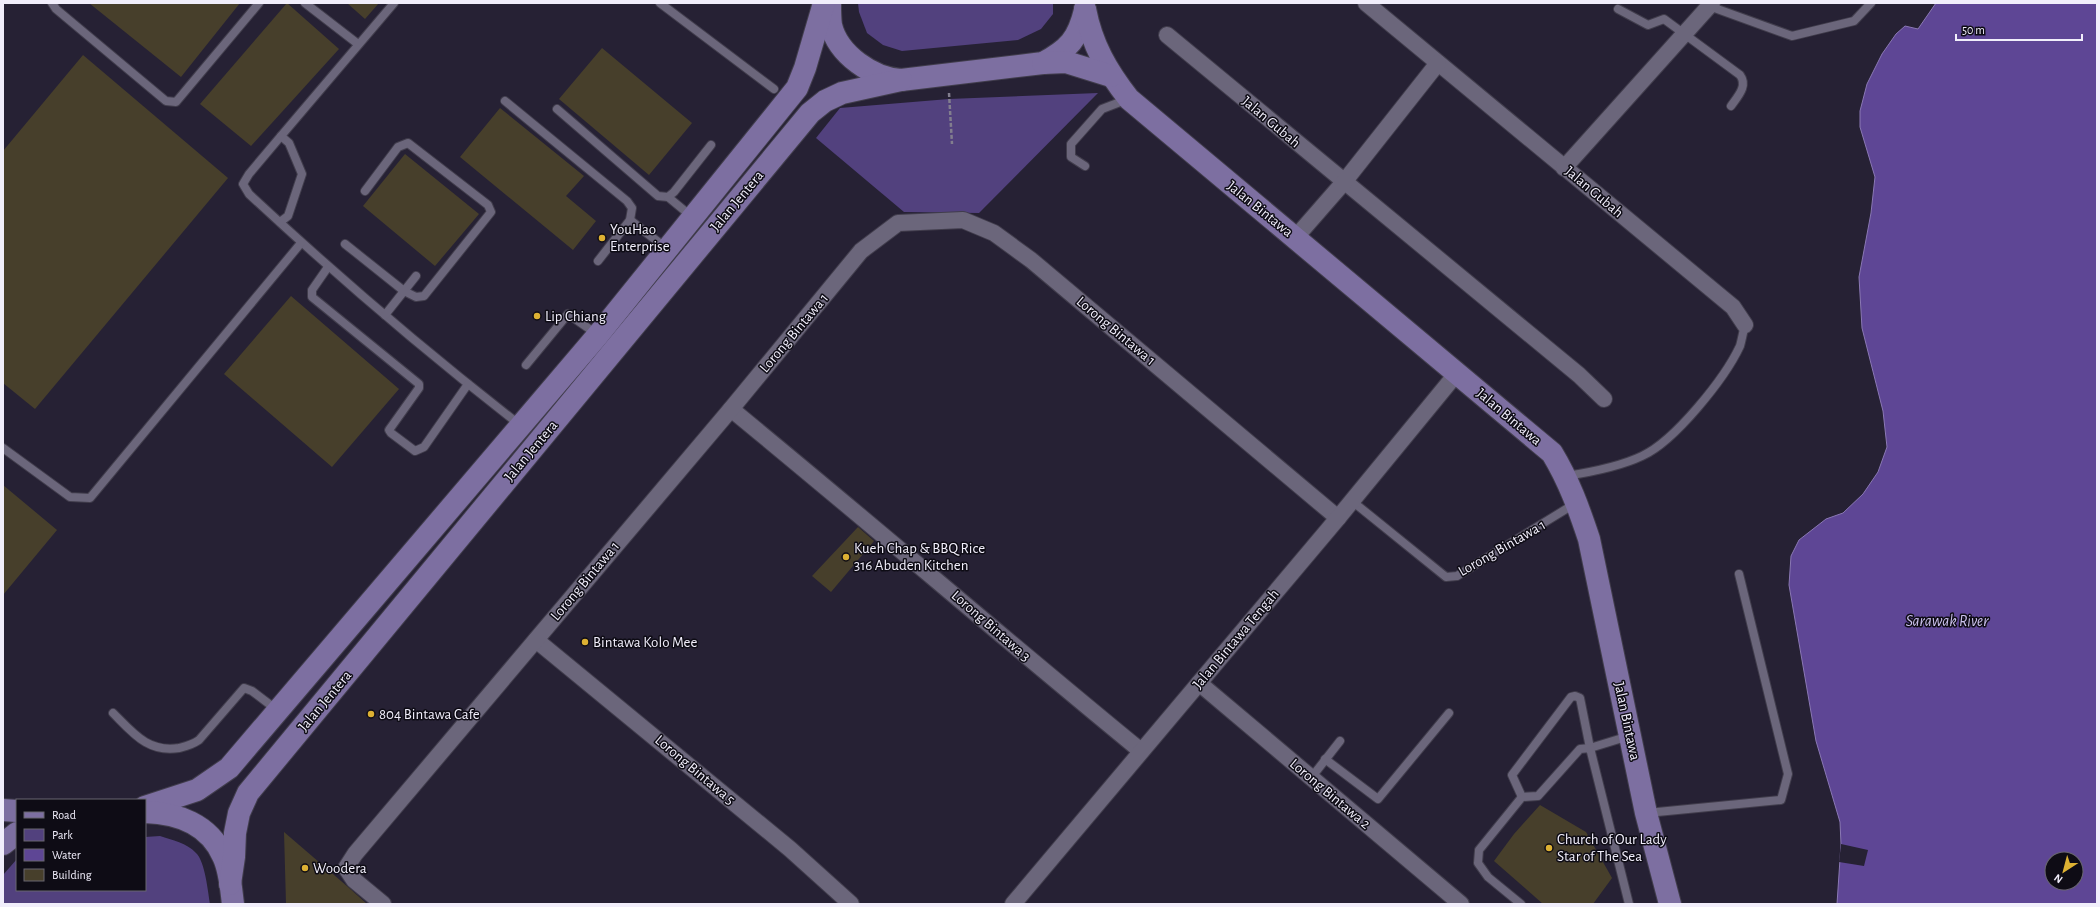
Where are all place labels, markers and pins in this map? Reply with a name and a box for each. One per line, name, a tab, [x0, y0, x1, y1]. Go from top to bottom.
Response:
place label: YouHao Enterprise	[610, 222, 670, 254]
marker: YouHao Enterprise	[597, 233, 607, 243]
place label: Lip Chiang	[545, 309, 607, 324]
marker: Lip Chiang	[532, 311, 542, 321]
place label: Kueh Chap & BBQ Rice 316 Abuden Kitchen	[854, 541, 985, 573]
marker: Kueh Chap & BBQ Rice 316 Abuden Kitchen	[841, 552, 851, 562]
place label: Bintawa Kolo Mee	[593, 635, 697, 650]
marker: Bintawa Kolo Mee	[580, 637, 590, 647]
place label: 804 Bintawa Cafe	[379, 707, 480, 722]
marker: 804 Bintawa Cafe	[366, 709, 376, 719]
place label: Church of Our Lady Star of The Sea	[1557, 832, 1667, 864]
marker: Church of Our Lady Star of The Sea	[1544, 843, 1554, 853]
place label: Woodera	[313, 861, 367, 876]
marker: Woodera	[300, 863, 310, 873]

